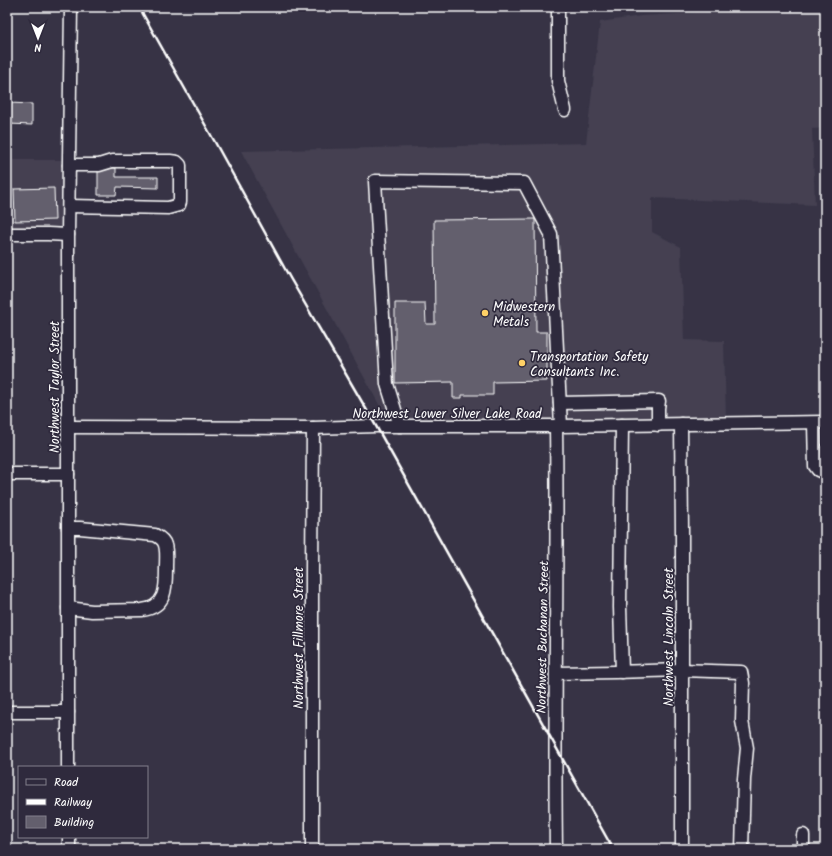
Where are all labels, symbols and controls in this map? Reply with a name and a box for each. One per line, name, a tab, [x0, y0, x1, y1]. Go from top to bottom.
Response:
north arrow	[18, 18, 58, 58]
text: N	[34, 38, 41, 56]
place label: Midwestern Metals	[493, 297, 555, 333]
marker: Midwestern Metals	[480, 308, 490, 318]
street label: Northwest Taylor Street	[45, 320, 66, 453]
place label: Transportation Safety Consultants Inc.	[530, 347, 649, 383]
marker: Transportation Safety Consultants Inc.	[517, 358, 527, 368]
street label: Northwest Lower Silver Lake Road	[353, 404, 542, 425]
street label: Northwest Buchanan Street	[532, 559, 555, 714]
street label: Northwest Fillmore Street	[289, 566, 310, 709]
street label: Northwest Lincoln Street	[659, 567, 680, 706]
legend	[18, 766, 148, 838]
text: Road	[54, 773, 79, 792]
text: Railway	[54, 793, 92, 812]
text: Building	[54, 813, 94, 832]

